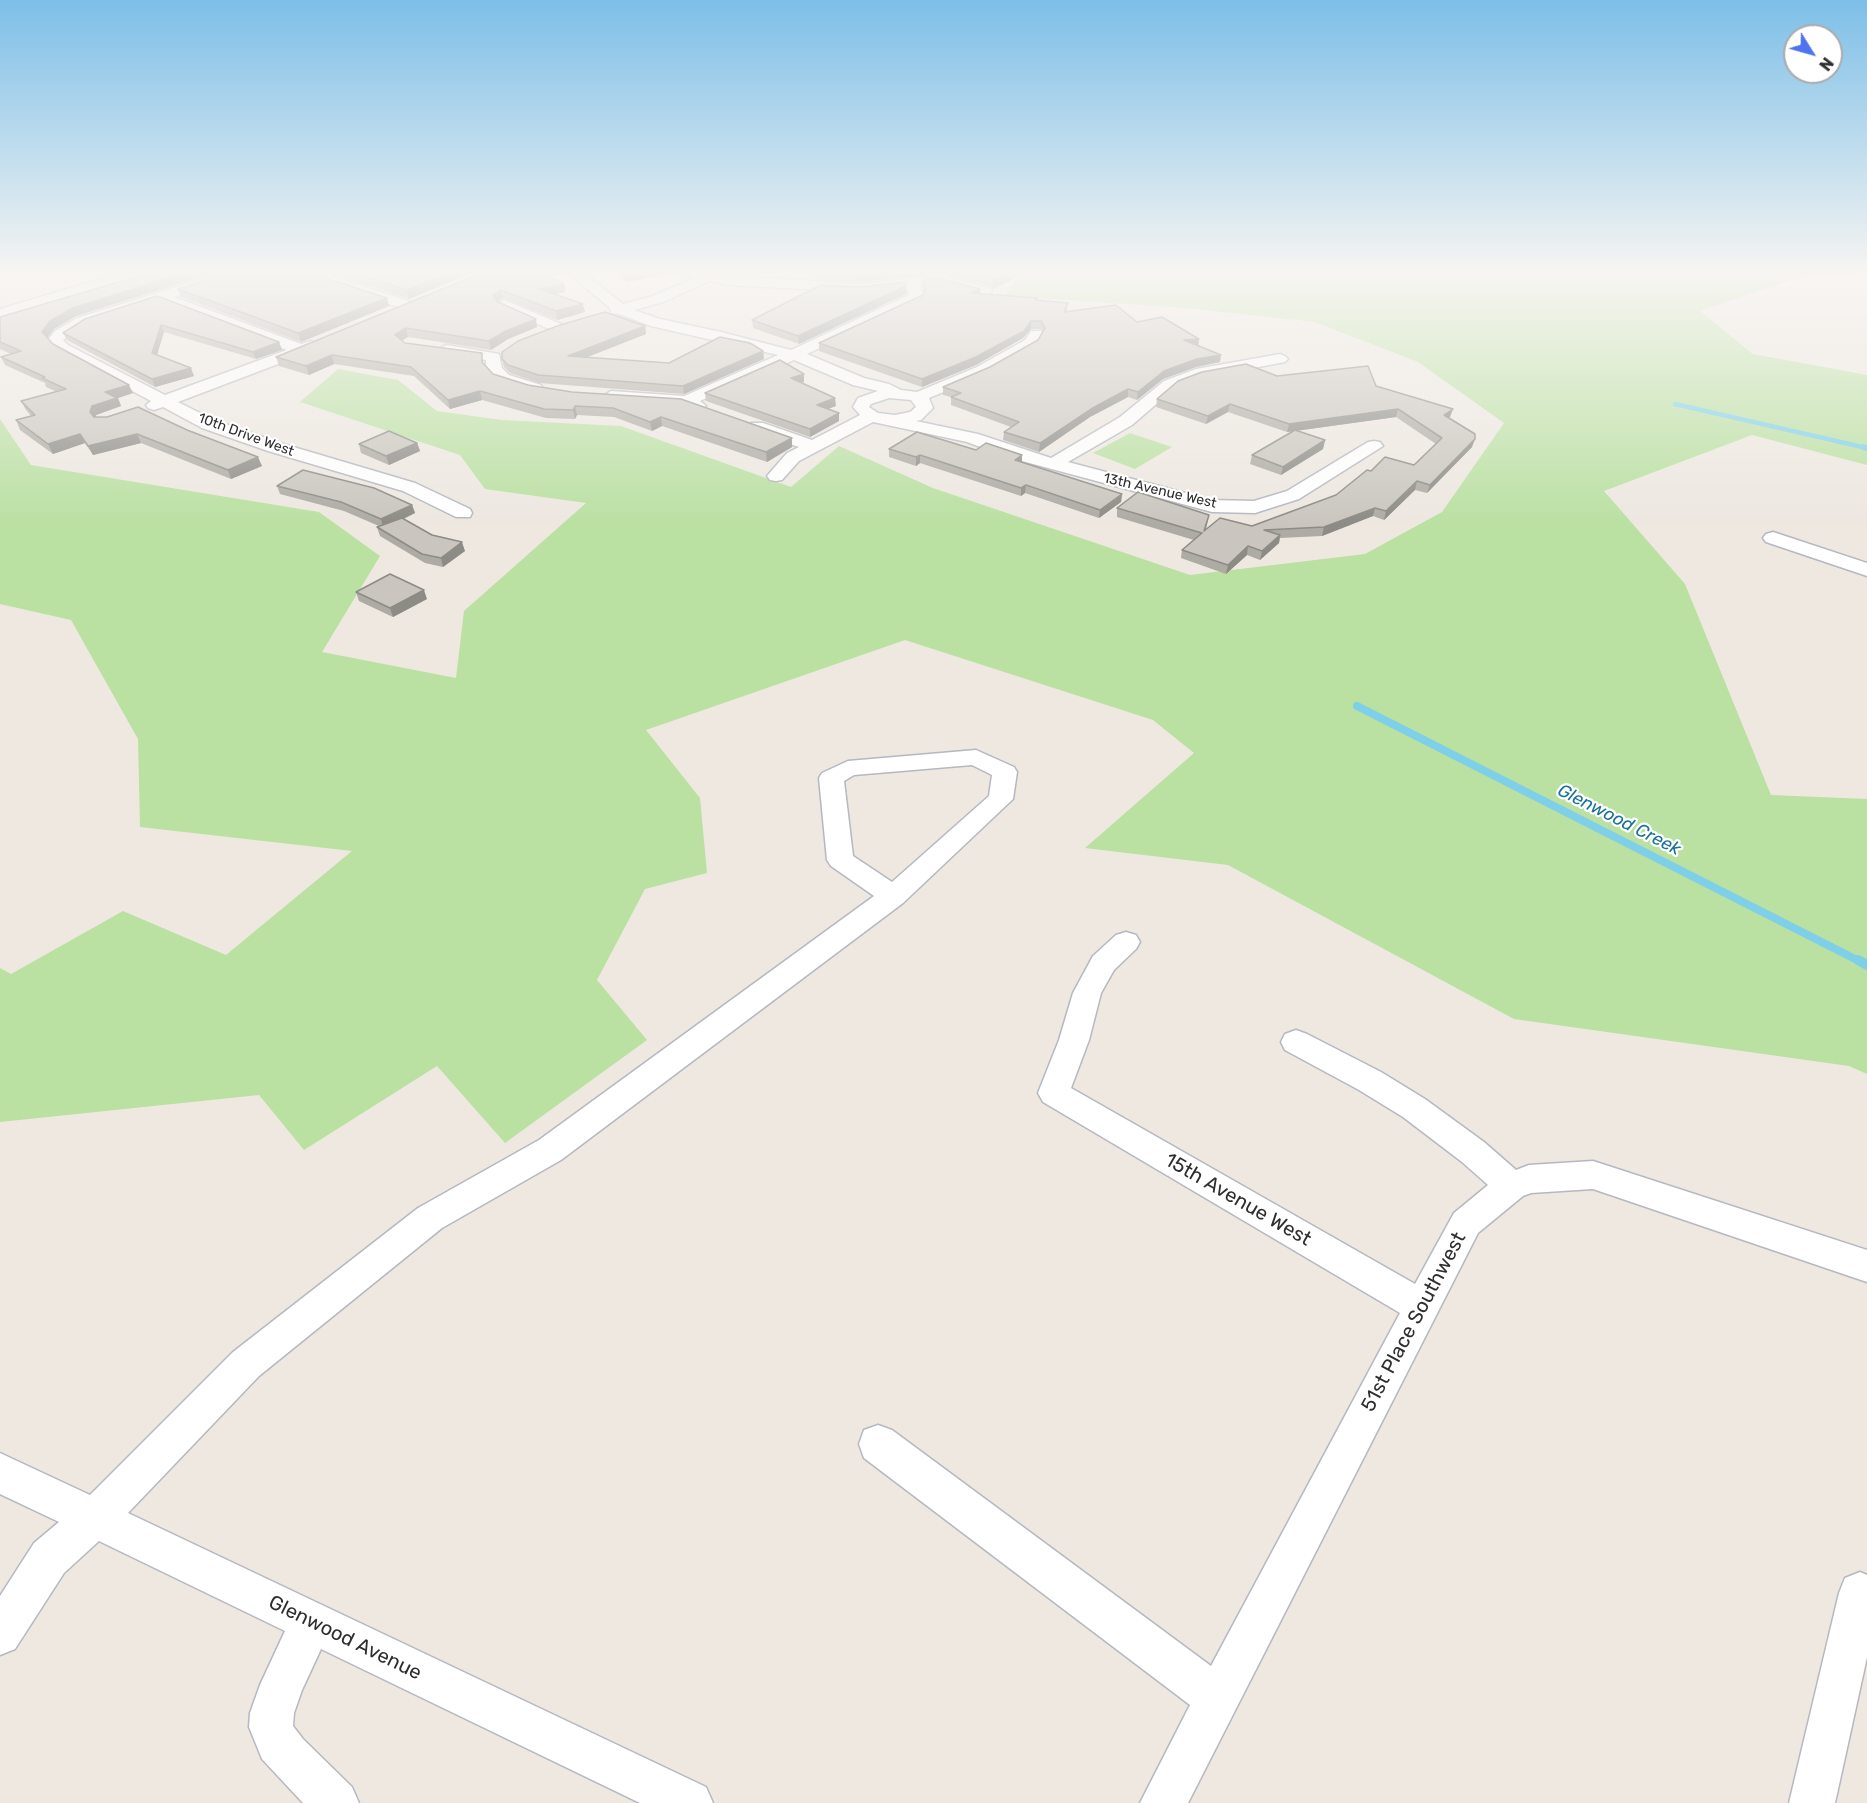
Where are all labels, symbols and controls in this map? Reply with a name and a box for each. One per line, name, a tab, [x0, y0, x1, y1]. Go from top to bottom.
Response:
north arrow	[1783, 24, 1843, 84]
text: N	[1815, 54, 1837, 74]
street label: 10th Drive West	[196, 410, 296, 460]
street label: 13th Avenue West	[1102, 470, 1218, 512]
water label: Glenwood Creek	[1554, 780, 1684, 860]
street label: 15th Avenue West	[1161, 1148, 1315, 1252]
street label: 51st Place Southwest	[1357, 1228, 1471, 1416]
street label: Glenwood Avenue	[265, 1591, 425, 1685]

